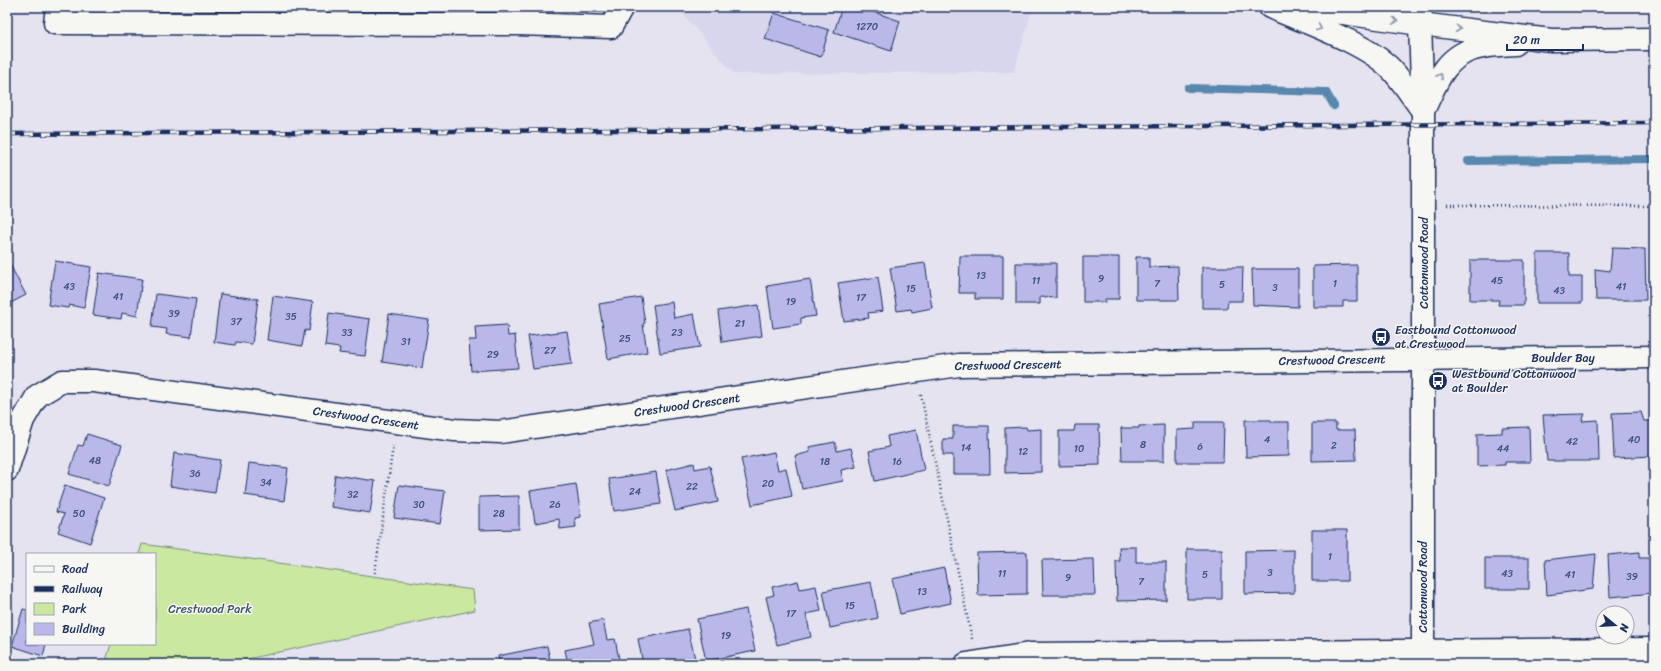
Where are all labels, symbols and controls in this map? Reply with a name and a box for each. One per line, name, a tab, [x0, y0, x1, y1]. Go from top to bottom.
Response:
one-way arrow	[1392, 16, 1398, 25]
house number: 1270	[856, 18, 878, 36]
one-way arrow	[1314, 23, 1322, 31]
one-way arrow	[1455, 24, 1461, 33]
scale bar	[1507, 26, 1583, 52]
text: 20 m	[1513, 29, 1540, 51]
one-way arrow	[1436, 73, 1443, 80]
street label: Cottonwood Road	[1413, 216, 1435, 309]
house number: 13	[976, 267, 986, 285]
house number: 9	[1098, 270, 1104, 288]
house number: 11	[1032, 272, 1040, 290]
house number: 45	[1491, 272, 1503, 290]
house number: 7	[1154, 275, 1161, 293]
house number: 1	[1333, 275, 1337, 293]
house number: 5	[1219, 276, 1225, 294]
house number: 43	[63, 278, 75, 296]
house number: 41	[1616, 278, 1626, 296]
house number: 3	[1272, 279, 1278, 297]
house number: 15	[906, 280, 916, 298]
house number: 43	[1553, 282, 1565, 300]
house number: 41	[113, 288, 123, 306]
house number: 17	[856, 289, 867, 307]
house number: 19	[786, 293, 796, 311]
house number: 39	[168, 305, 180, 323]
house number: 35	[285, 308, 297, 326]
house number: 37	[230, 313, 243, 331]
house number: 21	[735, 315, 745, 333]
place label: Eastbound Cottonwood at Crestwood	[1395, 319, 1517, 355]
house number: 33	[342, 324, 353, 342]
house number: 23	[671, 324, 683, 342]
bus stop icon: Eastbound Cottonwood at Crestwood	[1370, 326, 1392, 348]
house number: 25	[619, 330, 631, 348]
house number: 31	[401, 333, 411, 351]
house number: 27	[544, 342, 557, 360]
house number: 29	[487, 346, 499, 364]
street label: Boulder Bay	[1531, 347, 1596, 369]
street label: Crestwood Crescent	[1278, 348, 1386, 372]
street label: Crestwood Crescent	[954, 353, 1062, 377]
place label: Westbound Cottonwood at Boulder	[1452, 363, 1576, 399]
bus stop icon: Westbound Cottonwood at Boulder	[1427, 370, 1449, 392]
street label: Crestwood Crescent	[633, 387, 741, 423]
street label: Crestwood Crescent	[312, 400, 420, 436]
house number: 4	[1264, 431, 1270, 449]
house number: 40	[1628, 431, 1640, 449]
house number: 42	[1566, 433, 1578, 451]
house number: 8	[1140, 436, 1146, 454]
house number: 2	[1331, 437, 1337, 455]
house number: 6	[1197, 438, 1203, 456]
house number: 14	[961, 439, 971, 457]
house number: 10	[1074, 440, 1084, 458]
house number: 44	[1497, 440, 1509, 458]
house number: 12	[1018, 443, 1028, 461]
house number: 48	[89, 452, 101, 470]
house number: 18	[820, 453, 830, 471]
house number: 16	[892, 453, 902, 471]
house number: 36	[189, 465, 201, 483]
house number: 34	[260, 474, 272, 492]
house number: 20	[762, 475, 774, 493]
house number: 22	[686, 478, 698, 496]
house number: 24	[629, 483, 641, 501]
house number: 32	[347, 486, 359, 504]
house number: 30	[413, 496, 425, 514]
house number: 26	[549, 496, 561, 514]
house number: 50	[73, 505, 85, 523]
house number: 28	[493, 505, 505, 523]
street label: Cottonwood Road	[1412, 540, 1434, 633]
house number: 1	[1328, 548, 1332, 566]
legend	[26, 553, 156, 645]
text: Road	[62, 558, 89, 580]
house number: 3	[1267, 564, 1273, 582]
house number: 11	[998, 565, 1006, 583]
house number: 43	[1501, 565, 1513, 583]
house number: 5	[1202, 566, 1208, 584]
house number: 41	[1565, 566, 1575, 584]
house number: 39	[1626, 568, 1638, 586]
house number: 9	[1065, 569, 1071, 587]
house number: 7	[1138, 573, 1145, 591]
text: Railway	[62, 578, 103, 600]
house number: 13	[917, 583, 927, 601]
house number: 15	[845, 597, 855, 615]
text: Park	[62, 598, 87, 620]
park label: Crestwood Park	[168, 598, 252, 620]
house number: 17	[786, 605, 797, 623]
north arrow	[1595, 605, 1635, 645]
text: Building	[62, 618, 105, 640]
text: N	[1614, 620, 1635, 635]
house number: 19	[721, 627, 731, 645]

